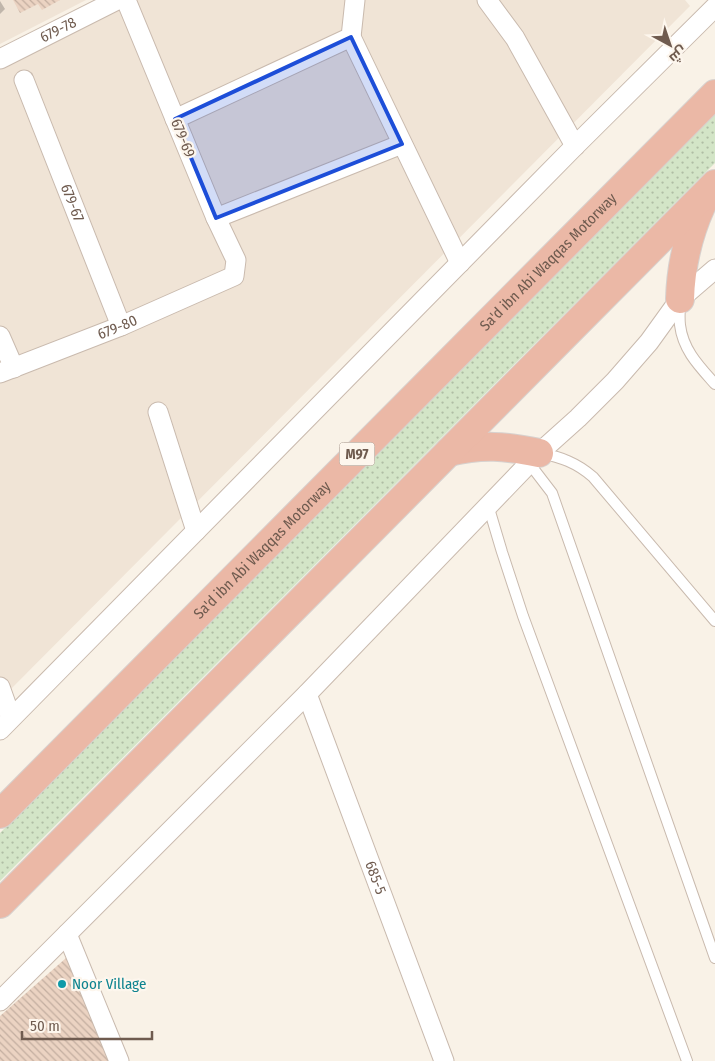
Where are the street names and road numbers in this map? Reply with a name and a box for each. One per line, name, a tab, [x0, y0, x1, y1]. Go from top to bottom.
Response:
street label: 679-78	[37, 13, 79, 46]
street label: 679-69	[167, 116, 199, 160]
street label: 679-67	[57, 181, 88, 224]
street label: Sa'd ibn Abi Waqqas Motorway	[476, 189, 621, 335]
street label: 679-80	[95, 311, 140, 343]
road number: M97	[340, 442, 374, 466]
street label: Sa'd ibn Abi Waqqas Motorway	[190, 477, 335, 623]
street label: 685-5	[361, 858, 390, 897]

